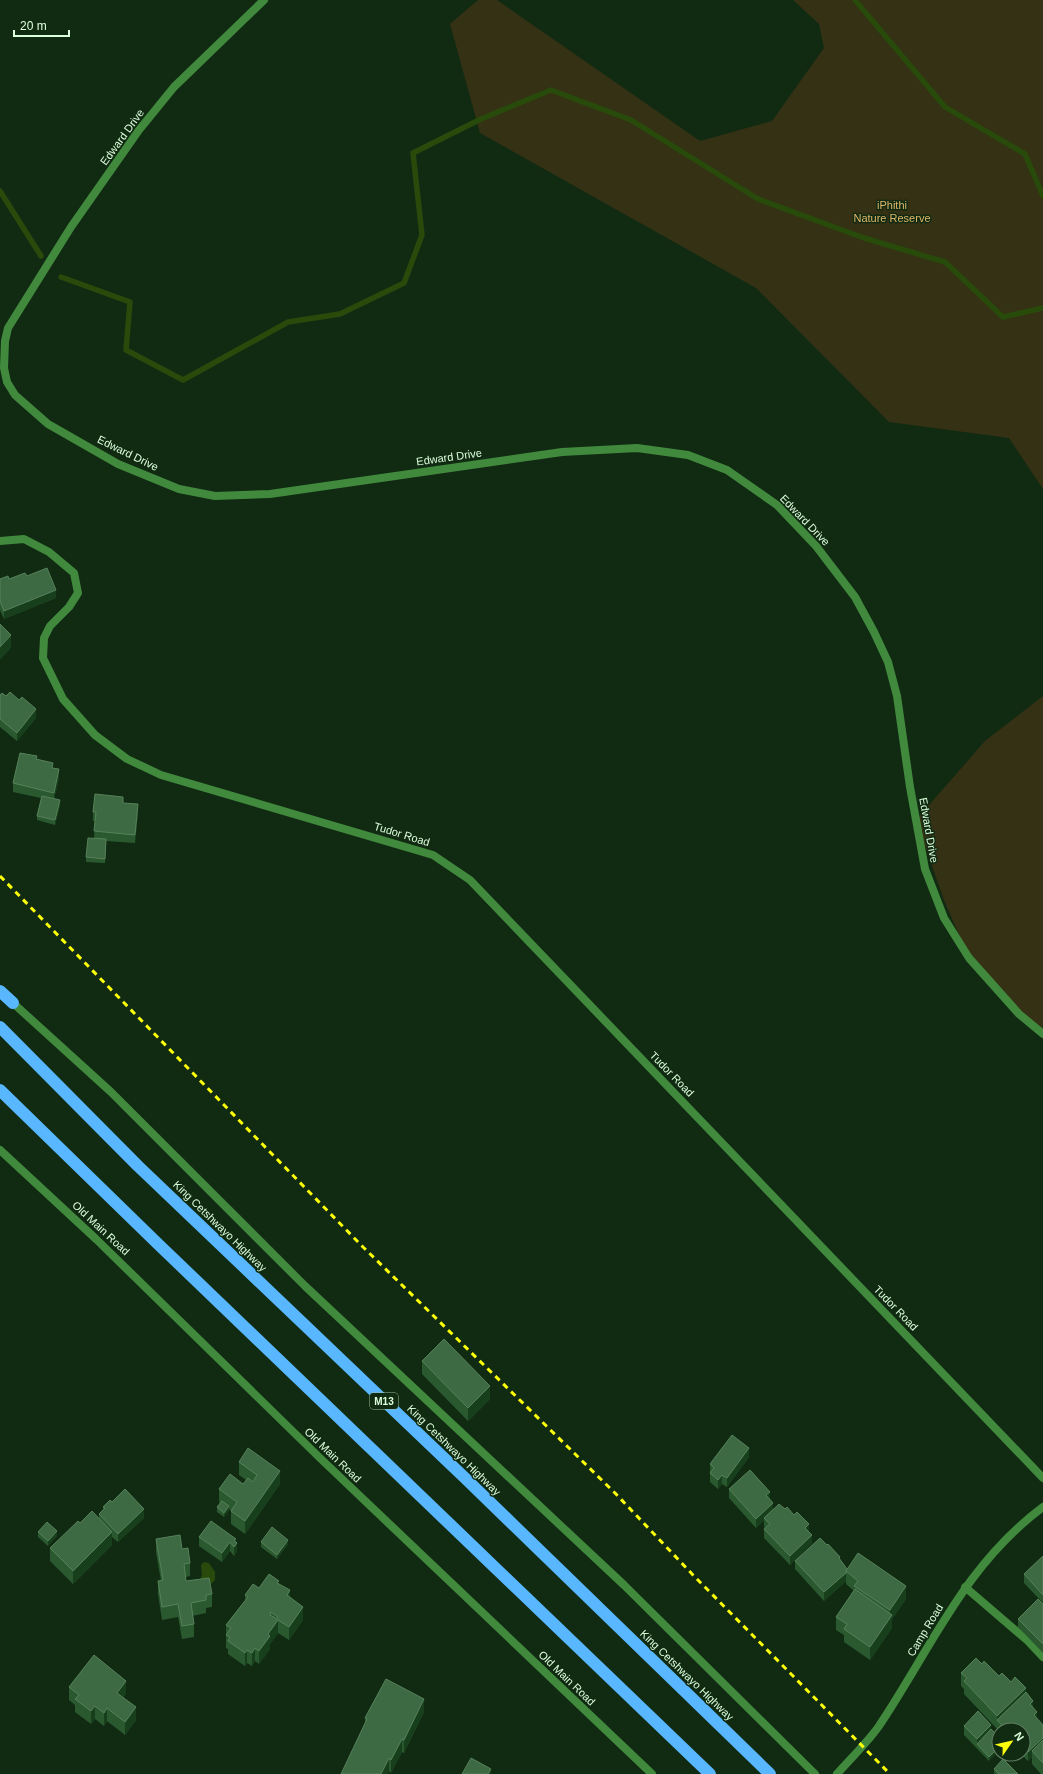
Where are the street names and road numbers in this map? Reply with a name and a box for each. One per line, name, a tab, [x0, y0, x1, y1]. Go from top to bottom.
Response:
street label: Edward Drive	[98, 107, 146, 167]
street label: Edward Drive	[96, 433, 160, 473]
street label: Edward Drive	[415, 446, 483, 468]
street label: Edward Drive	[778, 492, 832, 548]
street label: Edward Drive	[917, 796, 941, 864]
street label: Tudor Road	[373, 820, 431, 848]
street label: Tudor Road	[648, 1049, 696, 1099]
street label: King Cetshwayo Highway	[171, 1178, 269, 1274]
street label: Old Main Road	[70, 1199, 132, 1257]
street label: Tudor Road	[872, 1283, 920, 1333]
road number: M13	[370, 1393, 398, 1409]
street label: King Cetshwayo Highway	[405, 1402, 503, 1498]
street label: Old Main Road	[302, 1425, 364, 1485]
street label: Camp Road	[905, 1602, 945, 1658]
street label: King Cetshwayo Highway	[638, 1627, 736, 1723]
street label: Old Main Road	[536, 1648, 598, 1708]

